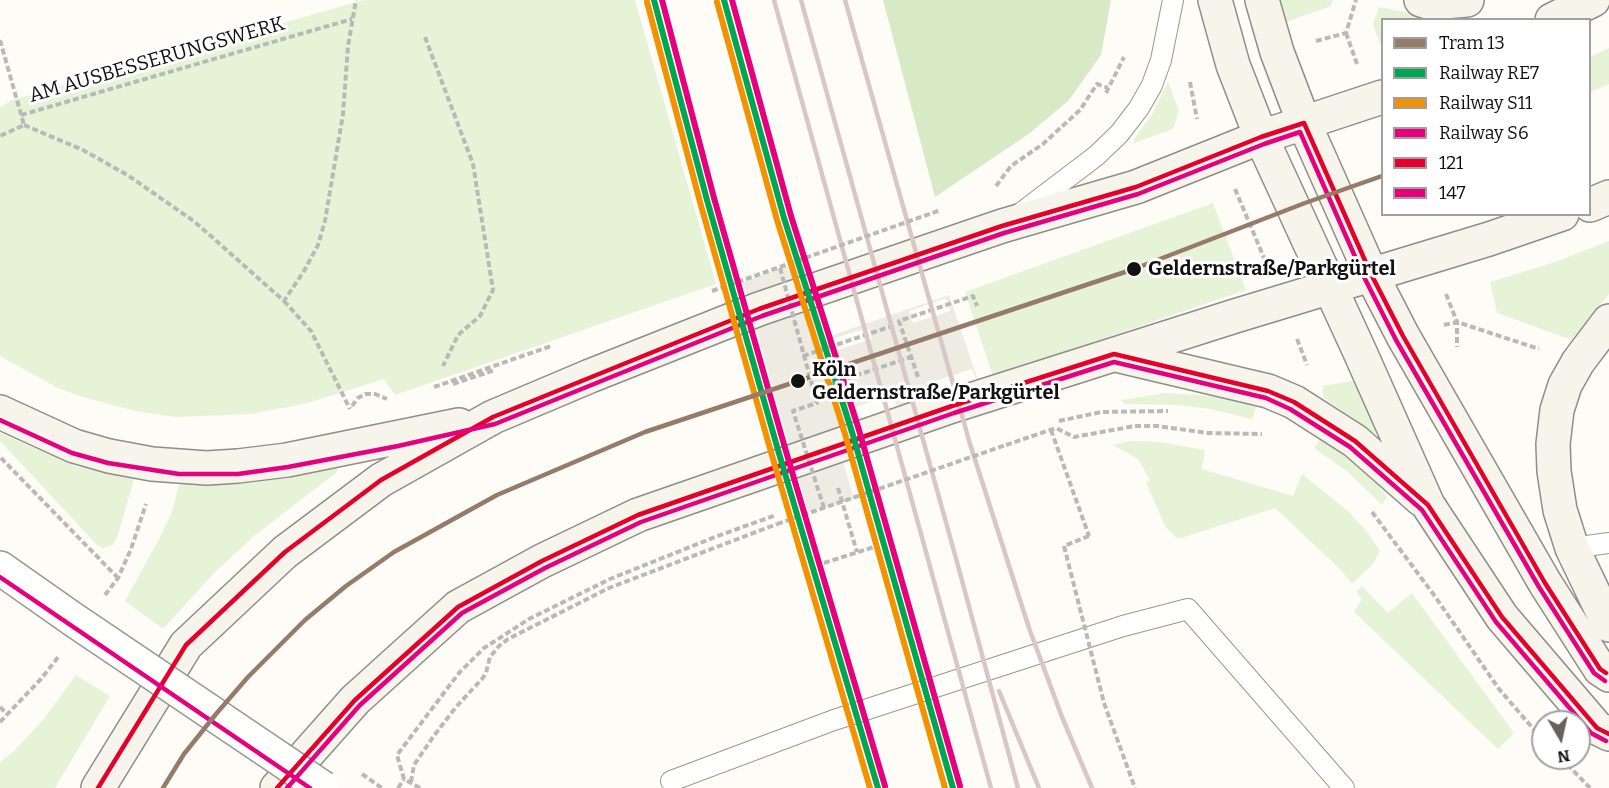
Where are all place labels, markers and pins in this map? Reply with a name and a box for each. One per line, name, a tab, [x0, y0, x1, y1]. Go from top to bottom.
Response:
place label: Geldernstraße/Parkgürtel	[1148, 257, 1396, 281]
marker: Geldernstraße/Parkgürtel	[1125, 260, 1143, 278]
place label: Köln Geldernstraße/Parkgürtel	[812, 358, 1060, 405]
marker: Köln Geldernstraße/Parkgürtel	[789, 372, 807, 390]

